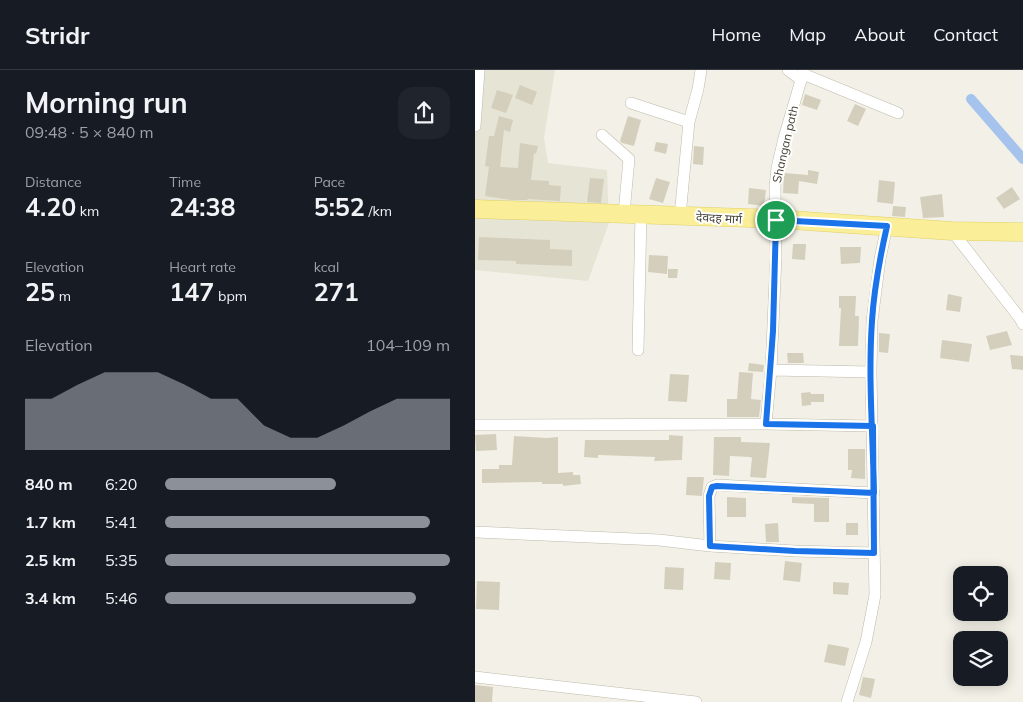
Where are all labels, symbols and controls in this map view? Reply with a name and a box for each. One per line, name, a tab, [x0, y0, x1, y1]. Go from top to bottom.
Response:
text: Stridr	[25, 20, 89, 50]
text: Home	[711, 23, 761, 46]
text: Map	[789, 23, 826, 46]
text: About	[854, 23, 905, 46]
text: Contact	[933, 23, 998, 46]
text: Morning run	[25, 85, 188, 120]
button: share	[398, 87, 450, 139]
street label: Shangan path	[769, 104, 801, 184]
text: 09:48 · 5 × 840 m	[25, 122, 154, 142]
text: Distance	[25, 173, 82, 191]
text: Time	[169, 173, 201, 191]
text: Pace	[314, 173, 345, 191]
text: 4.20	[25, 191, 76, 222]
text: 24:38	[169, 191, 236, 222]
text: 5:52	[314, 191, 365, 222]
pin	[755, 199, 797, 241]
text: km	[76, 202, 99, 220]
text: /km	[365, 202, 392, 220]
icon: arrive	[762, 206, 790, 234]
street label: देवदह मार्ग	[696, 209, 743, 227]
text: Elevation	[25, 258, 84, 276]
text: Heart rate	[169, 258, 236, 276]
text: kcal	[314, 258, 339, 276]
text: 25	[25, 276, 55, 307]
text: 147	[169, 276, 214, 307]
text: 271	[314, 276, 359, 307]
text: m	[55, 287, 71, 305]
text: bpm	[214, 287, 247, 305]
text: Elevation	[25, 335, 93, 355]
text: 104–109 m	[366, 335, 450, 355]
text: 840 m	[25, 474, 73, 494]
text: 6:20	[105, 474, 137, 494]
text: 1.7 km	[25, 512, 76, 532]
text: 5:41	[105, 512, 137, 532]
text: 2.5 km	[25, 550, 76, 570]
text: 5:35	[105, 550, 137, 570]
map controls	[953, 566, 1008, 686]
button: locate	[953, 566, 1008, 621]
text: 3.4 km	[25, 588, 76, 608]
text: 5:46	[105, 588, 137, 608]
button: layers	[953, 631, 1008, 686]

